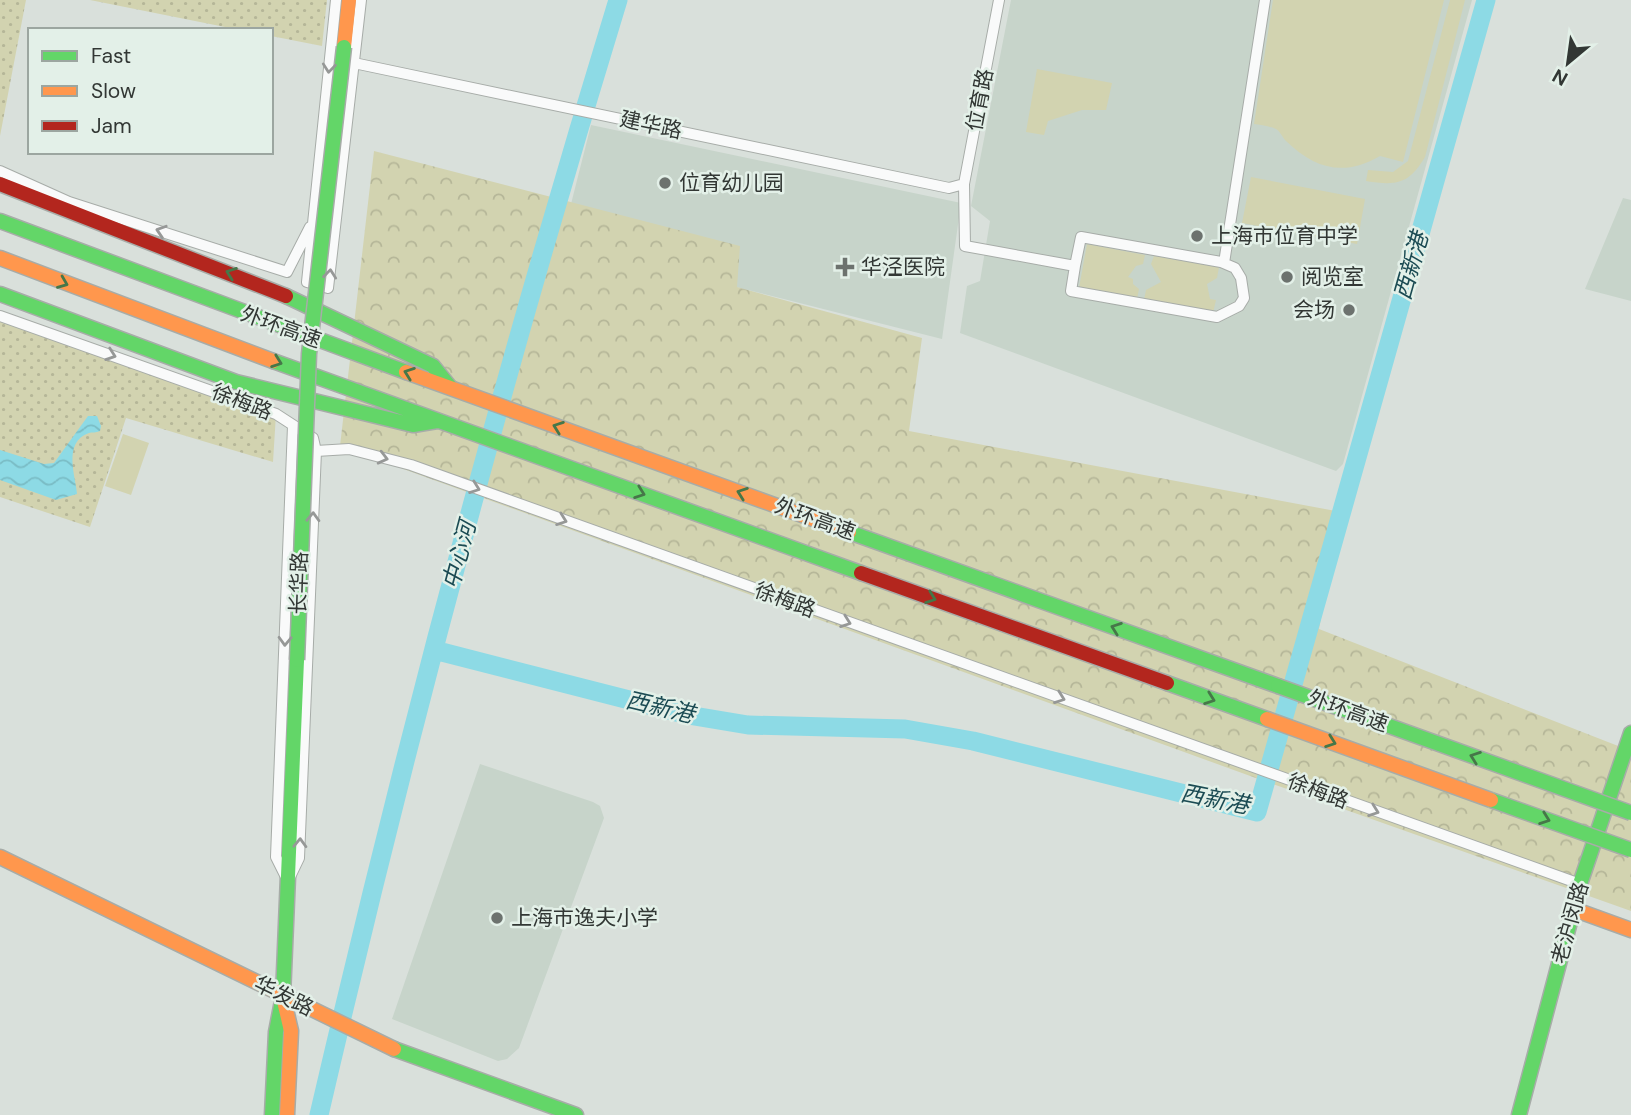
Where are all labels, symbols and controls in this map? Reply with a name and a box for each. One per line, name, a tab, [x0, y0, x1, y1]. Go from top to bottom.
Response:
legend	[28, 28, 273, 154]
north arrow	[1533, 28, 1603, 98]
text: Fast	[91, 42, 131, 70]
one-way arrow	[322, 62, 337, 74]
text: N	[1548, 63, 1572, 92]
street label: 位育路	[960, 66, 1000, 134]
text: Slow	[91, 77, 136, 105]
street label: 建华路	[617, 105, 685, 145]
text: Jam	[91, 112, 132, 140]
place label: 位育幼儿园	[679, 169, 784, 197]
marker: 位育幼儿园	[657, 175, 673, 191]
place label: 上海市位育中学	[1211, 222, 1358, 250]
one-way arrow	[155, 225, 167, 240]
water label: 西新港	[1387, 226, 1436, 303]
marker: 上海市位育中学	[1189, 228, 1205, 244]
place label: 华泾医院	[861, 253, 945, 281]
marker: 华泾医院	[835, 257, 855, 277]
place label: 阅览室	[1301, 263, 1364, 291]
one-way arrow	[226, 267, 238, 281]
one-way arrow	[322, 268, 337, 279]
marker: 阅览室	[1279, 269, 1295, 285]
one-way arrow	[57, 275, 69, 289]
place label: 会场	[1293, 296, 1335, 324]
street label: 外环高速	[237, 299, 325, 355]
marker: 会场	[1341, 302, 1357, 318]
one-way arrow	[104, 347, 116, 361]
one-way arrow	[270, 354, 282, 368]
one-way arrow	[403, 367, 415, 381]
street label: 徐梅路	[208, 378, 276, 426]
one-way arrow	[553, 421, 565, 435]
one-way arrow	[377, 450, 389, 464]
one-way arrow	[468, 480, 480, 494]
one-way arrow	[633, 485, 645, 499]
one-way arrow	[737, 487, 749, 501]
street label: 外环高速	[771, 491, 859, 547]
one-way arrow	[306, 512, 321, 523]
one-way arrow	[556, 512, 568, 526]
water label: 中心河	[436, 514, 483, 592]
street label: 长华路	[284, 551, 314, 615]
street label: 徐梅路	[751, 576, 819, 624]
one-way arrow	[924, 590, 936, 604]
one-way arrow	[839, 614, 851, 628]
one-way arrow	[1110, 622, 1122, 636]
one-way arrow	[277, 636, 292, 647]
street label: 外环高速	[1304, 683, 1392, 739]
water label: 西新港	[623, 685, 700, 730]
one-way arrow	[1053, 690, 1065, 704]
one-way arrow	[1204, 690, 1216, 704]
one-way arrow	[1324, 734, 1336, 748]
one-way arrow	[1469, 751, 1481, 765]
street label: 徐梅路	[1284, 767, 1352, 815]
water label: 西新港	[1178, 778, 1255, 821]
one-way arrow	[1367, 803, 1379, 817]
one-way arrow	[1538, 811, 1550, 825]
one-way arrow	[292, 837, 307, 848]
street label: 老沪闵路	[1545, 879, 1595, 967]
place label: 上海市逸夫小学	[511, 904, 658, 932]
marker: 上海市逸夫小学	[489, 910, 505, 926]
street label: 华发路	[250, 970, 318, 1022]

